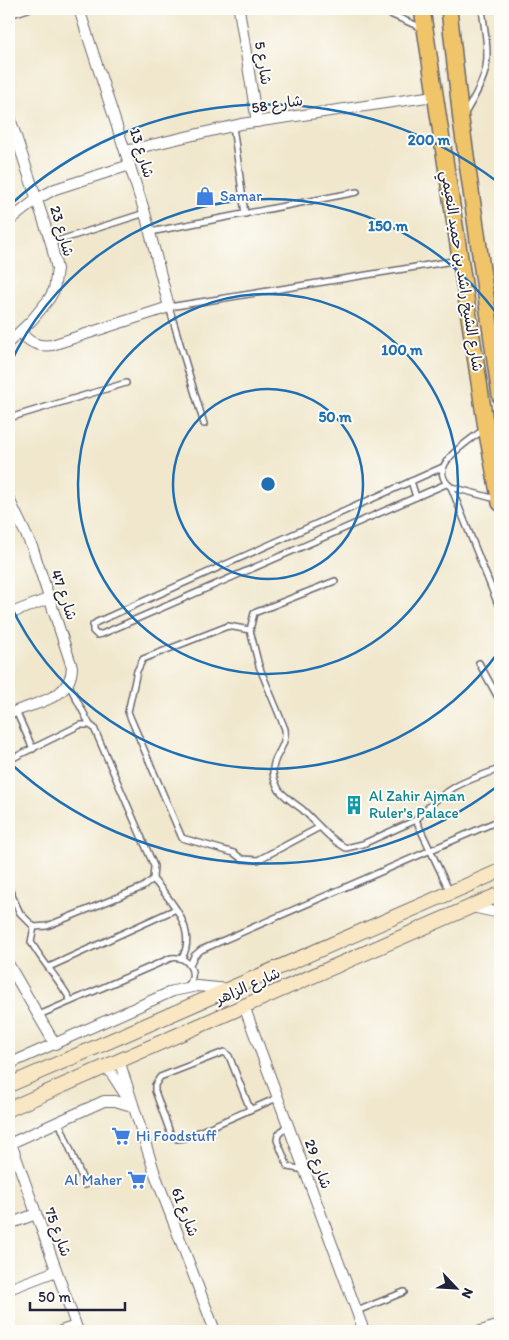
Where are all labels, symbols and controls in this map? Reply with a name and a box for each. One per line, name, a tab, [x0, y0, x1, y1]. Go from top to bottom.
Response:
street label: شارع 5	[250, 40, 275, 86]
street label: شارع 58	[250, 91, 304, 118]
street label: شارع 13	[125, 126, 158, 180]
text: 200 m	[408, 131, 451, 149]
street label: شارع الشيخ راشد بن حميد النعيمي	[433, 169, 487, 373]
shop icon: Samar	[194, 185, 216, 207]
place label: Samar	[220, 187, 262, 205]
street label: شارع 23	[45, 204, 78, 259]
text: 150 m	[368, 217, 408, 235]
text: 100 m	[381, 341, 423, 359]
text: 50 m	[318, 408, 352, 426]
centre of rings	[259, 475, 277, 493]
street label: شارع 47	[46, 567, 81, 623]
place label: Al Zahir Ajman Ruler's Palace	[369, 787, 466, 822]
building icon: Al Zahir Ajman Ruler's Palace	[343, 794, 365, 816]
street label: شارع الزاهر	[211, 964, 283, 1010]
supermarket icon: Hi Foodstuff	[110, 1125, 132, 1147]
place label: Hi Foodstuff	[136, 1127, 216, 1145]
street label: شارع 29	[300, 1137, 335, 1192]
supermarket icon: Al Maher	[126, 1169, 148, 1191]
place label: Al Maher	[64, 1171, 122, 1189]
street label: شارع 61	[167, 1185, 202, 1239]
street label: شارع 75	[40, 1205, 75, 1259]
north arrow	[432, 1262, 482, 1312]
scale bar	[30, 1280, 125, 1312]
text: N	[458, 1285, 477, 1301]
text: 50 m	[38, 1288, 71, 1306]

